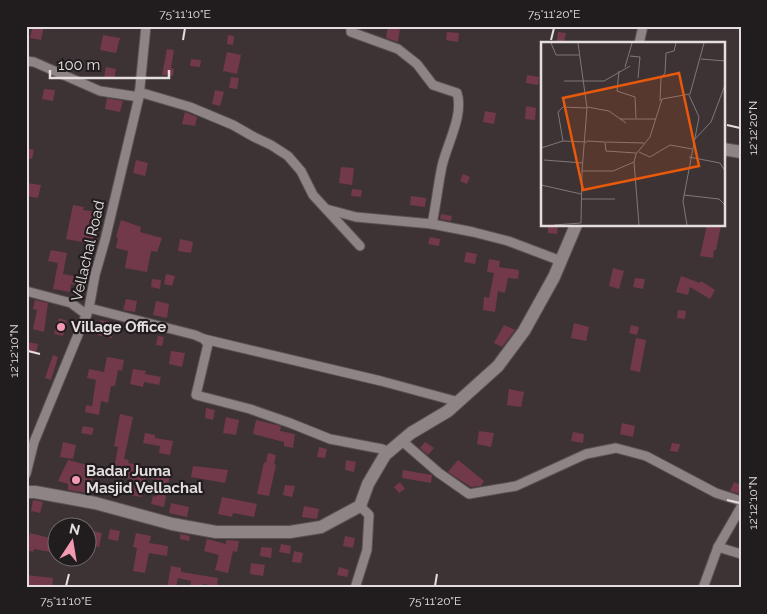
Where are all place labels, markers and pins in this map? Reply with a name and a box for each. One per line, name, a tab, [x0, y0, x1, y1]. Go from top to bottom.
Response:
place label: Village Office	[71, 318, 166, 336]
marker: Village Office	[55, 321, 67, 333]
place label: Badar Juma Masjid Vellachal	[86, 462, 203, 497]
marker: Badar Juma Masjid Vellachal	[70, 474, 82, 486]

